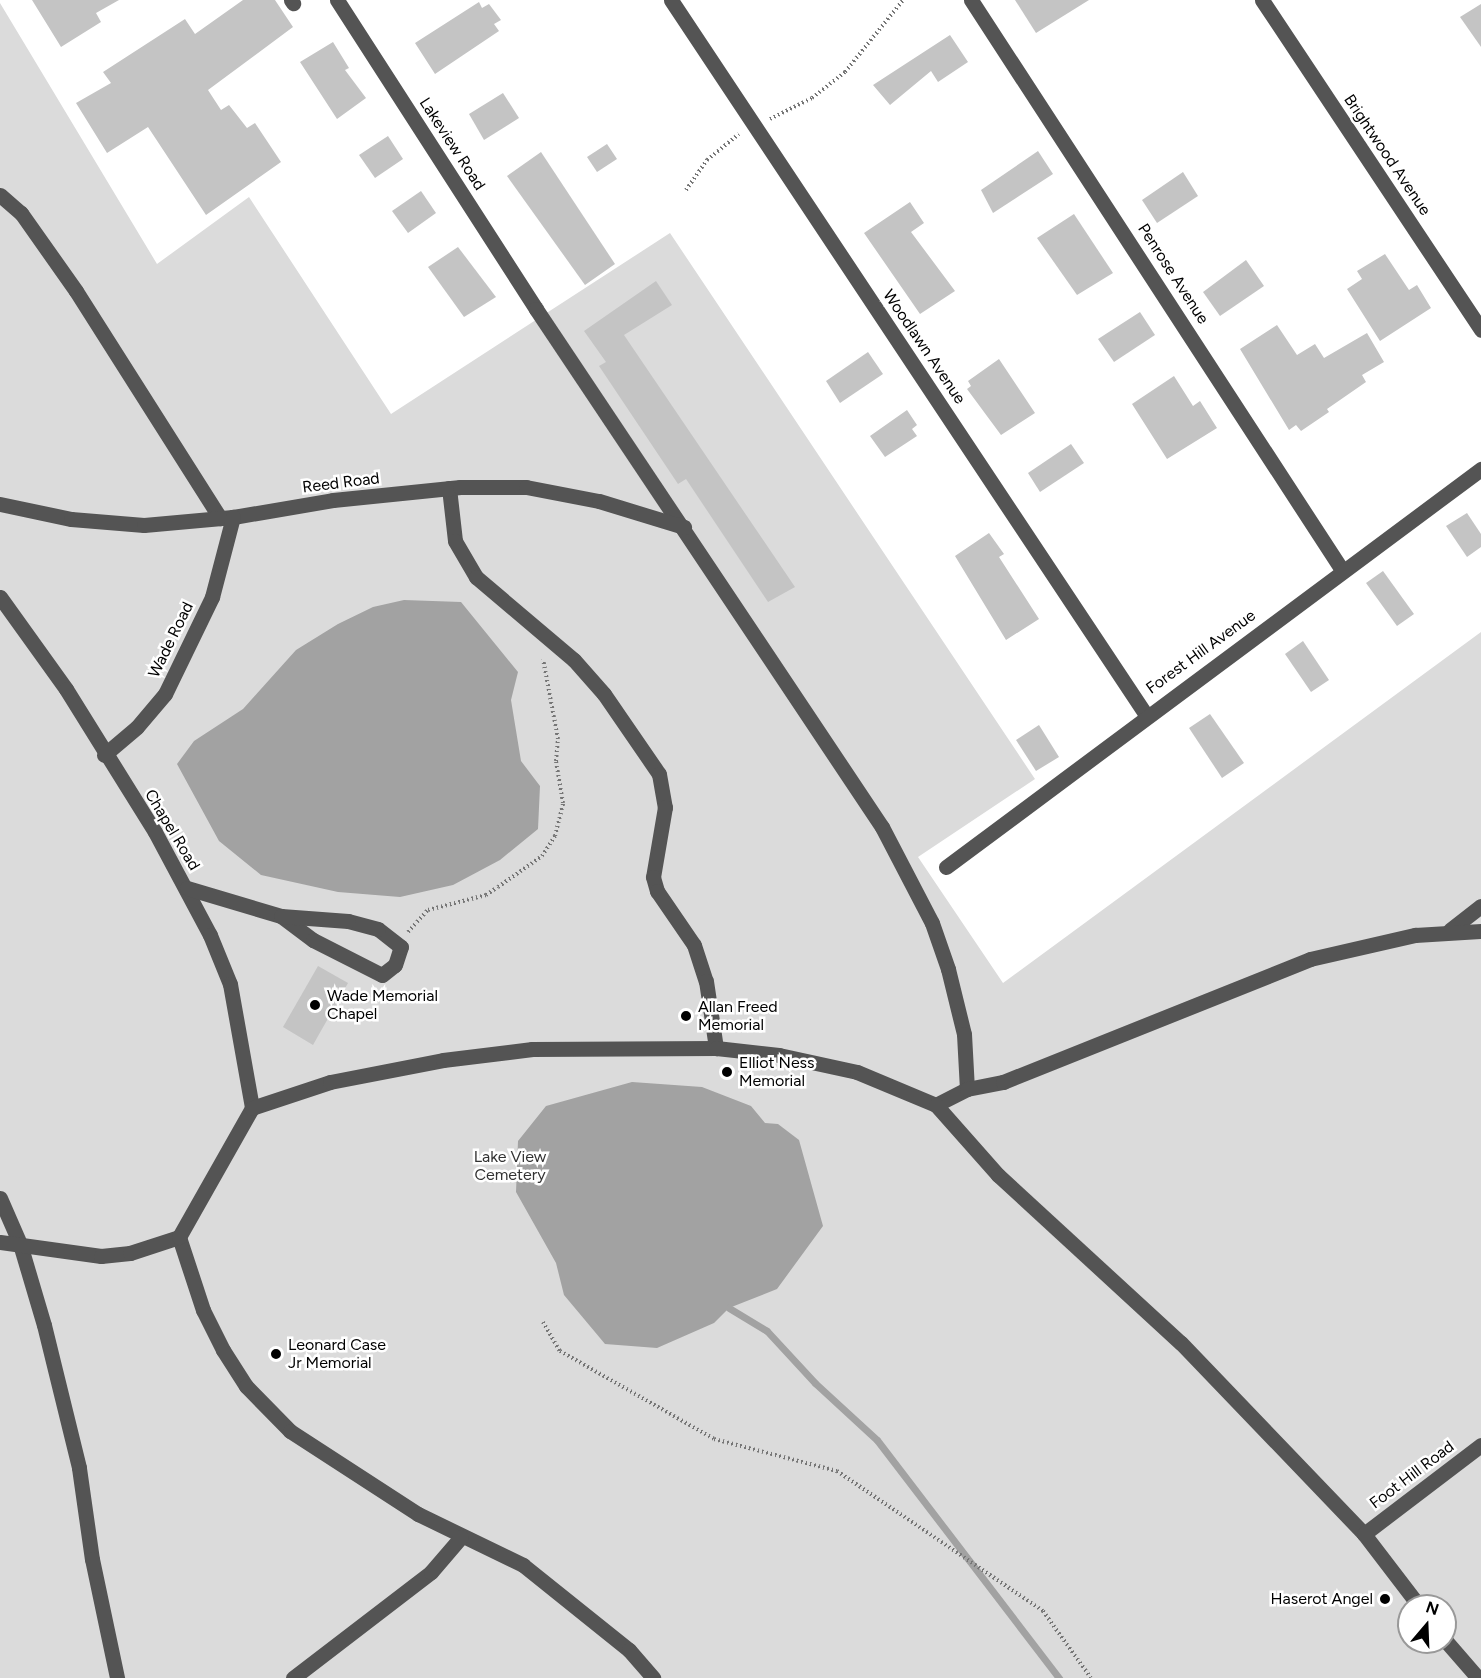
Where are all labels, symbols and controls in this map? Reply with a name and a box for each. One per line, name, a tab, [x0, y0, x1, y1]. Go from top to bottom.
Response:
street label: Brightwood Avenue	[1339, 91, 1435, 219]
street label: Lakeview Road	[415, 94, 489, 194]
street label: Penrose Avenue	[1133, 220, 1213, 328]
street label: Woodlawn Avenue	[879, 286, 969, 408]
street label: Reed Road	[301, 469, 381, 497]
street label: Wade Road	[144, 599, 198, 681]
street label: Forest Hill Avenue	[1143, 606, 1259, 698]
street label: Chapel Road	[140, 786, 204, 874]
place label: Wade Memorial Chapel	[327, 986, 438, 1024]
place label: Allan Freed Memorial	[698, 997, 778, 1035]
marker: Wade Memorial Chapel	[308, 998, 322, 1012]
marker: Allan Freed Memorial	[679, 1009, 693, 1023]
place label: Elliot Ness Memorial	[739, 1053, 815, 1091]
marker: Elliot Ness Memorial	[720, 1065, 734, 1079]
park label: Lake View Cemetery	[474, 1147, 546, 1185]
place label: Leonard Case Jr Memorial	[288, 1335, 386, 1373]
marker: Leonard Case Jr Memorial	[269, 1347, 283, 1361]
street label: Foot Hill Road	[1366, 1437, 1458, 1513]
place label: Haserot Angel	[1271, 1589, 1373, 1609]
marker: Haserot Angel	[1378, 1592, 1392, 1606]
north arrow	[1397, 1594, 1457, 1654]
text: N	[1423, 1597, 1441, 1619]

